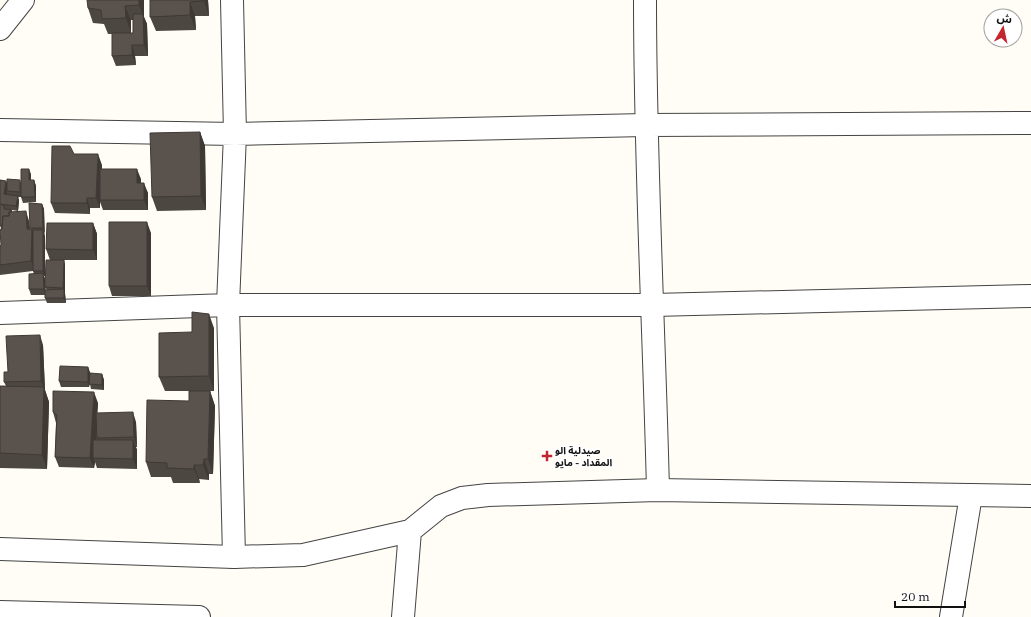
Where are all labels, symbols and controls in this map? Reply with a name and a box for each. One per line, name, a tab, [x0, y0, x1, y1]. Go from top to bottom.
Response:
north arrow	[983, 8, 1023, 48]
text: ش	[996, 10, 1013, 26]
place label: صيدلية الو المقداد - مايو	[555, 444, 613, 469]
marker: صيدلية الو المقداد - مايو	[542, 451, 552, 461]
scale bar	[895, 583, 965, 609]
text: 20 m	[901, 589, 930, 604]

